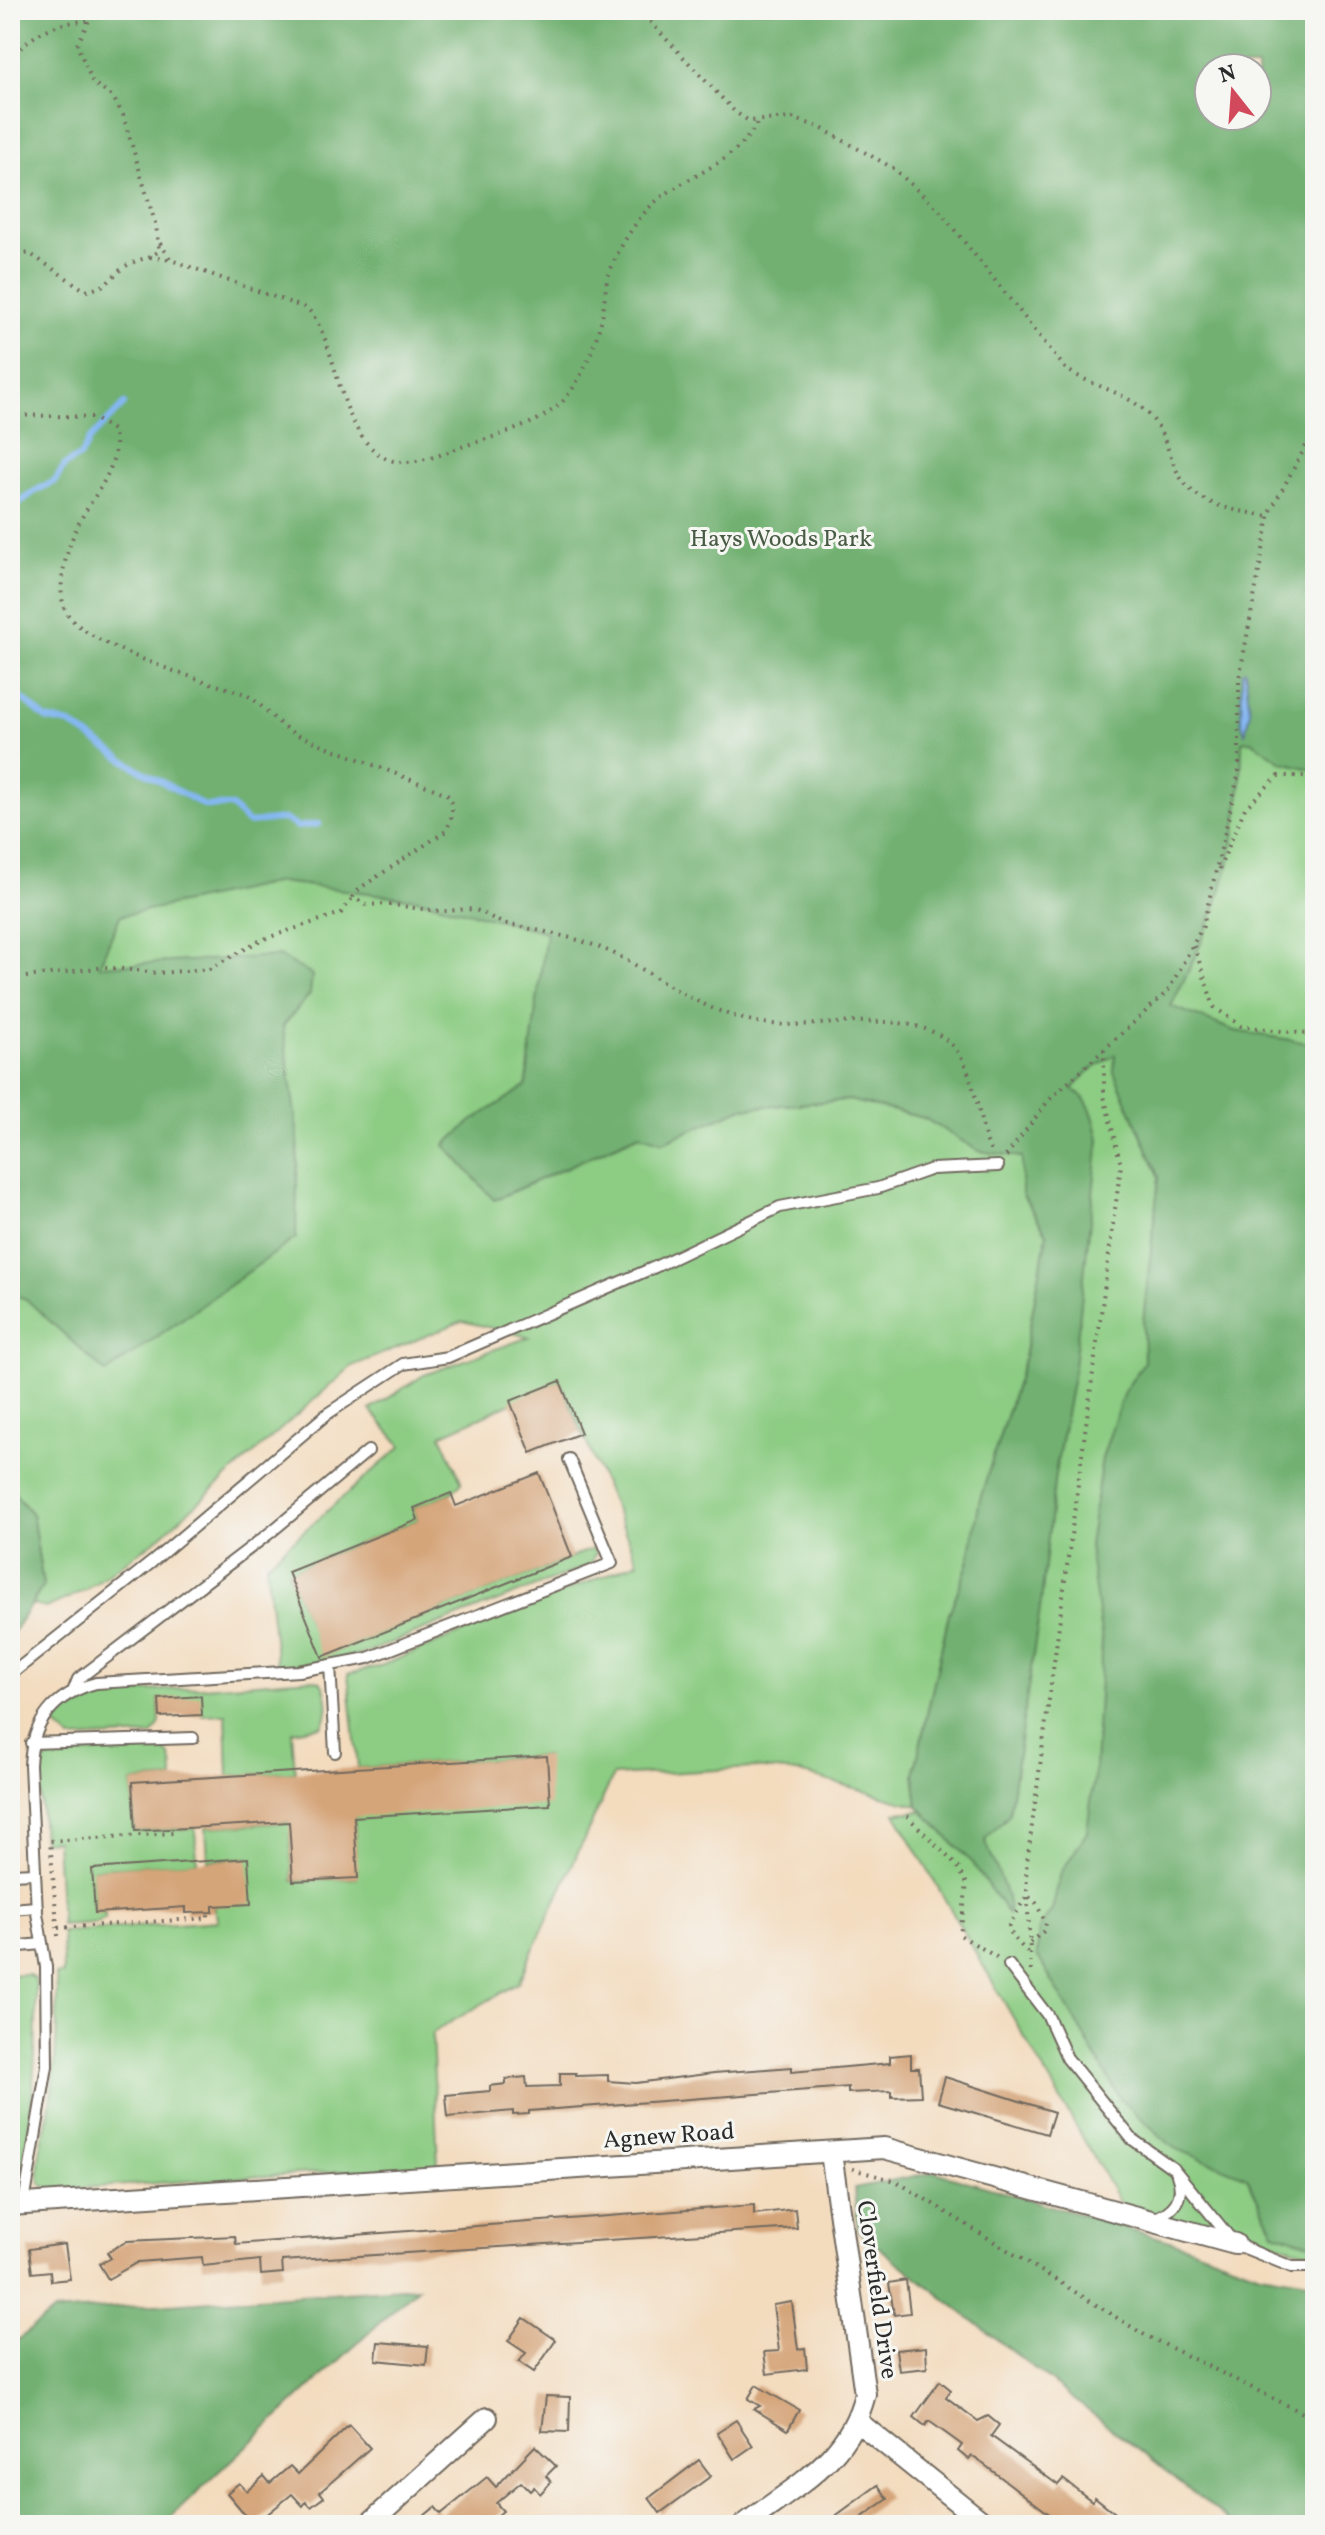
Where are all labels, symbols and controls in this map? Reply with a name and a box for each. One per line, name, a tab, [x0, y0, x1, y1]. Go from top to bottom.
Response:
north arrow	[1193, 52, 1273, 132]
text: N	[1216, 58, 1240, 92]
park label: Hays Woods Park	[690, 523, 872, 557]
street label: Agnew Road	[602, 2115, 736, 2159]
street label: Cloverfield Drive	[847, 2199, 905, 2381]

